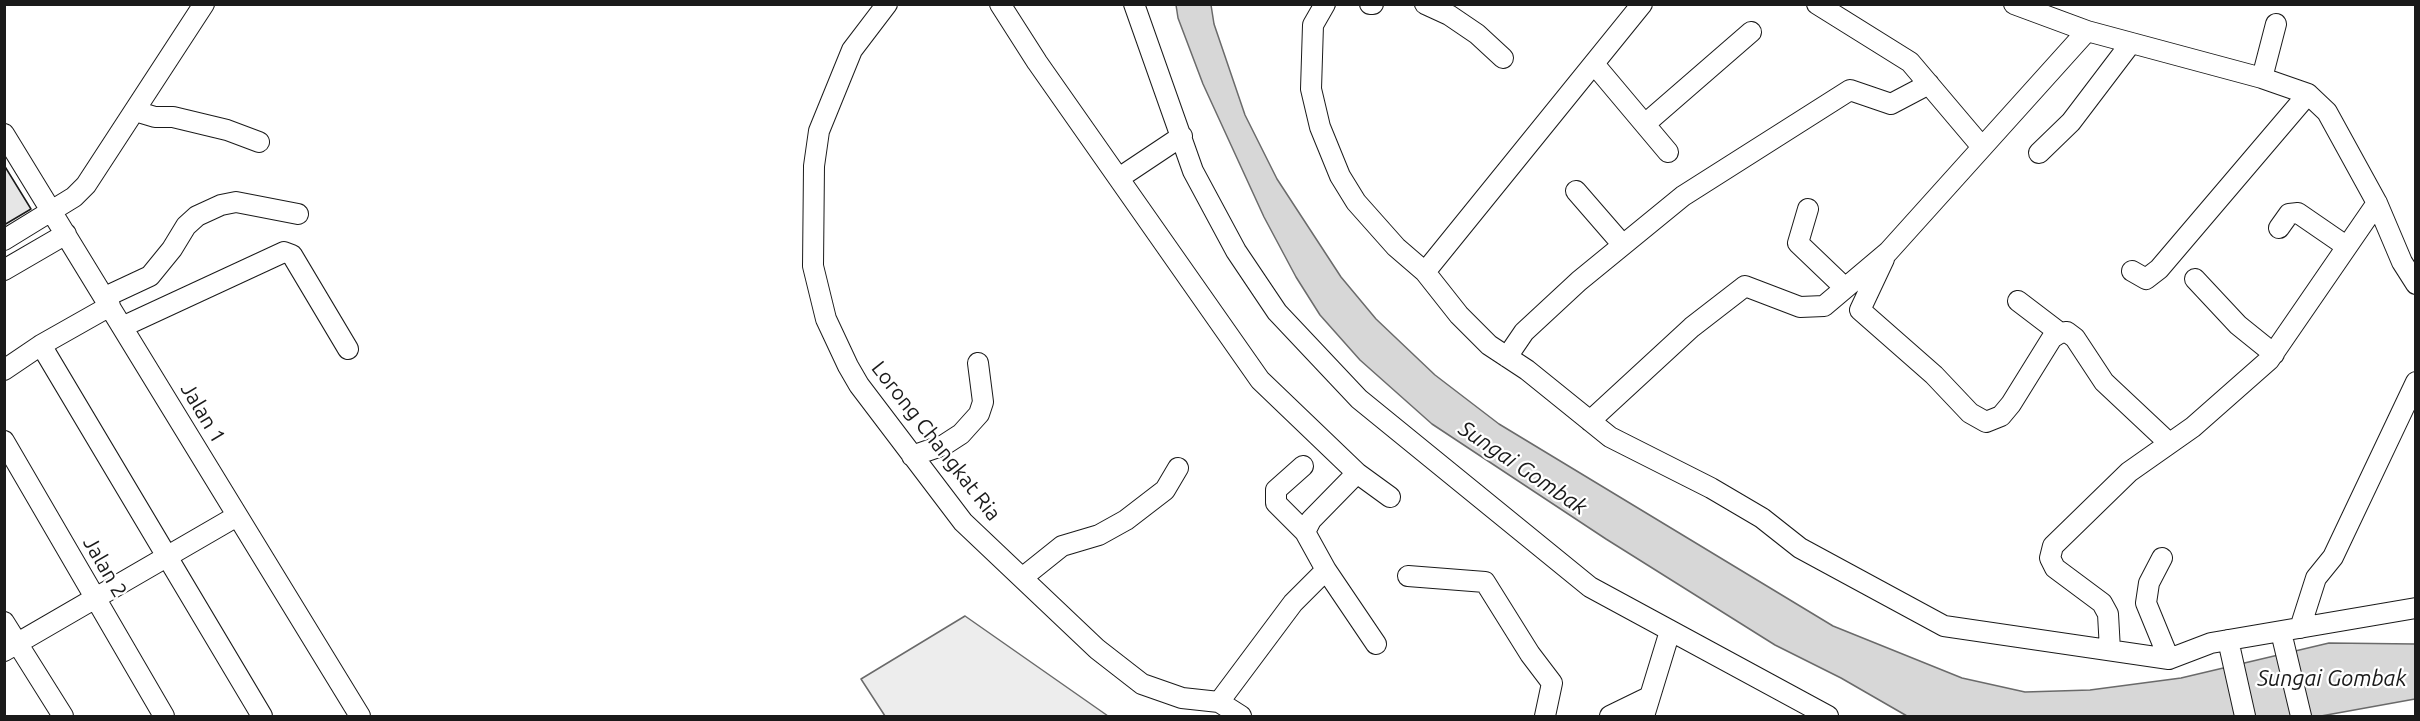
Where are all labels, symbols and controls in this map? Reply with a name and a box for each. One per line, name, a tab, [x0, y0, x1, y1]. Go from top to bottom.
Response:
street label: Lorong Changkat Ria	[866, 356, 1006, 526]
street label: Jalan 1	[175, 378, 231, 448]
water label: Sungai Gombak	[1454, 415, 1592, 521]
street label: Jalan 2	[78, 532, 132, 602]
water label: Sungai Gombak	[2257, 666, 2407, 692]

